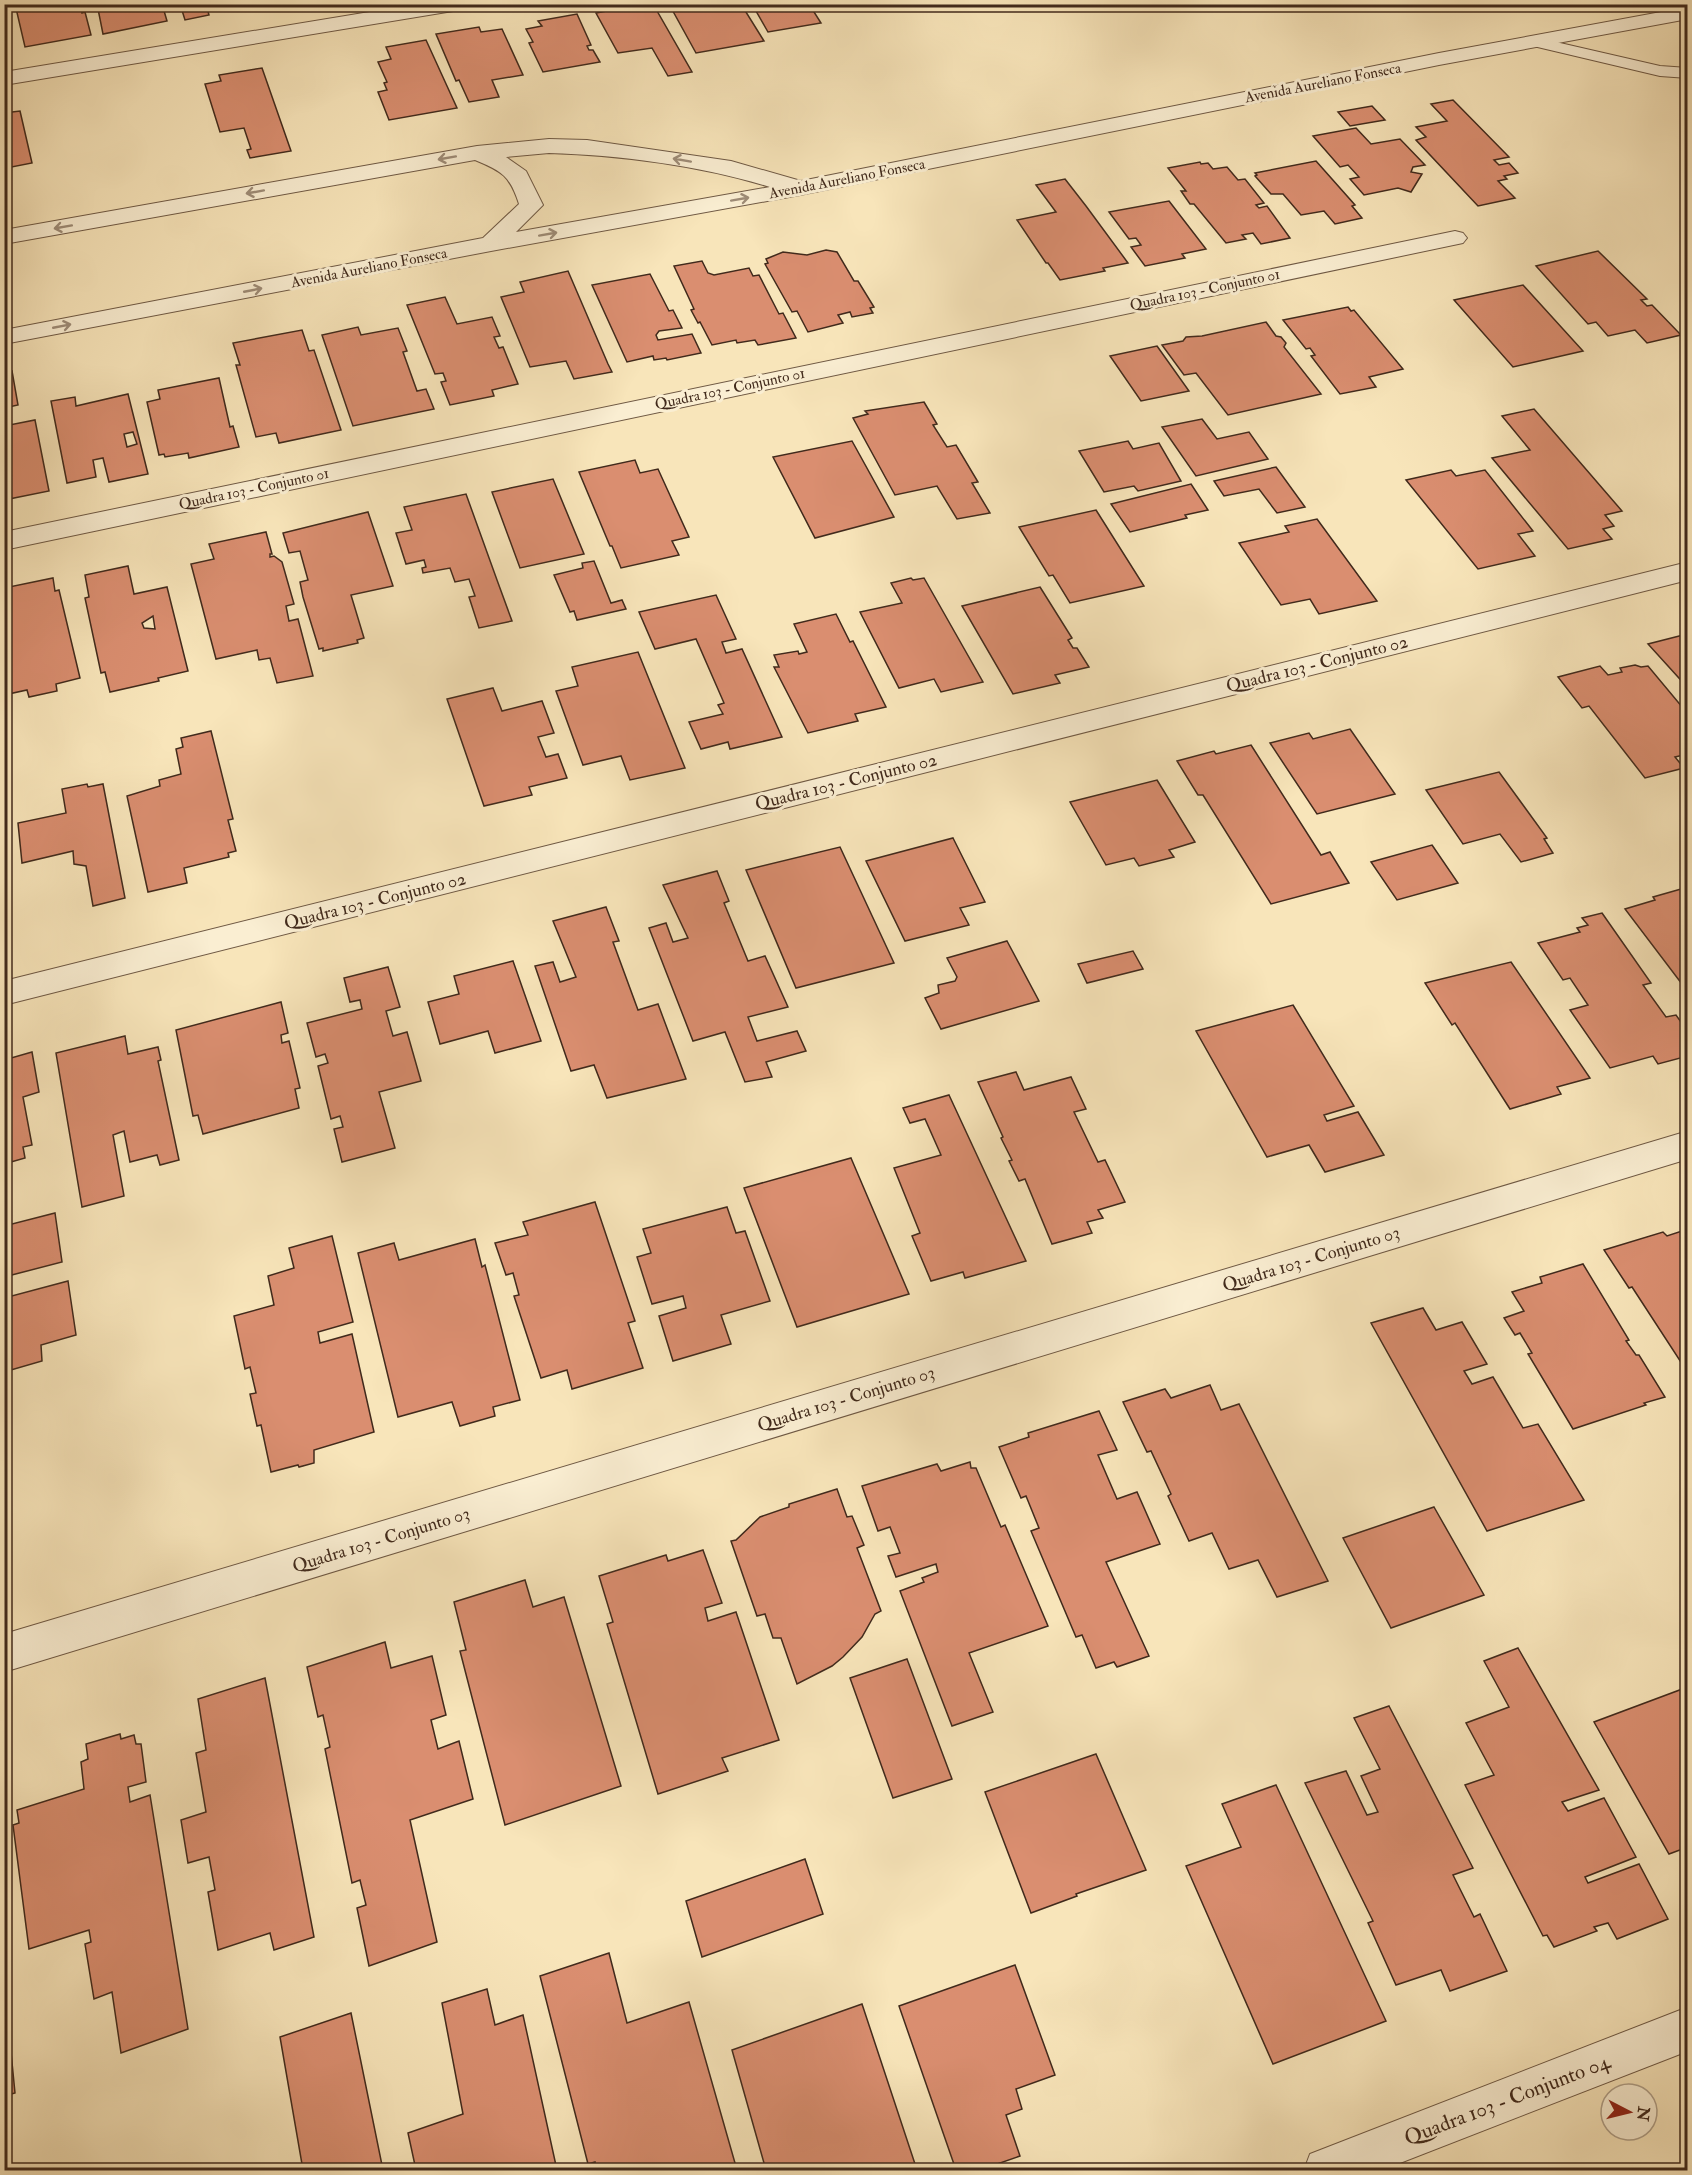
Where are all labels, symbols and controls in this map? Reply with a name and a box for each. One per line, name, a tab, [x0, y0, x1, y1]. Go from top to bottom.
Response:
street label: Avenida Aureliano Fonseca	[1242, 58, 1404, 108]
one-way arrow	[438, 153, 458, 164]
one-way arrow	[673, 154, 693, 165]
street label: Avenida Aureliano Fonseca	[766, 154, 928, 204]
one-way arrow	[246, 187, 266, 198]
one-way arrow	[730, 193, 749, 204]
one-way arrow	[54, 222, 74, 233]
one-way arrow	[538, 228, 558, 239]
street label: Avenida Aureliano Fonseca	[288, 243, 450, 293]
street label: Quadra 103 - Conjunto 01	[1128, 265, 1282, 315]
one-way arrow	[243, 284, 263, 295]
one-way arrow	[52, 320, 71, 331]
street label: Quadra 103 - Conjunto 01	[653, 364, 807, 414]
street label: Quadra 103 - Conjunto 01	[177, 464, 331, 514]
street label: Quadra 103 - Conjunto 02	[1224, 630, 1410, 698]
street label: Quadra 103 - Conjunto 02	[753, 748, 939, 816]
street label: Quadra 103 - Conjunto 02	[282, 867, 468, 935]
street label: Quadra 103 - Conjunto 03	[1219, 1221, 1403, 1297]
street label: Quadra 103 - Conjunto 03	[754, 1361, 938, 1437]
street label: Quadra 103 - Conjunto 03	[289, 1502, 473, 1578]
street label: Quadra 103 - Conjunto 04	[1400, 2048, 1615, 2152]
north arrow	[1599, 2082, 1659, 2142]
text: N	[1632, 2104, 1654, 2123]

